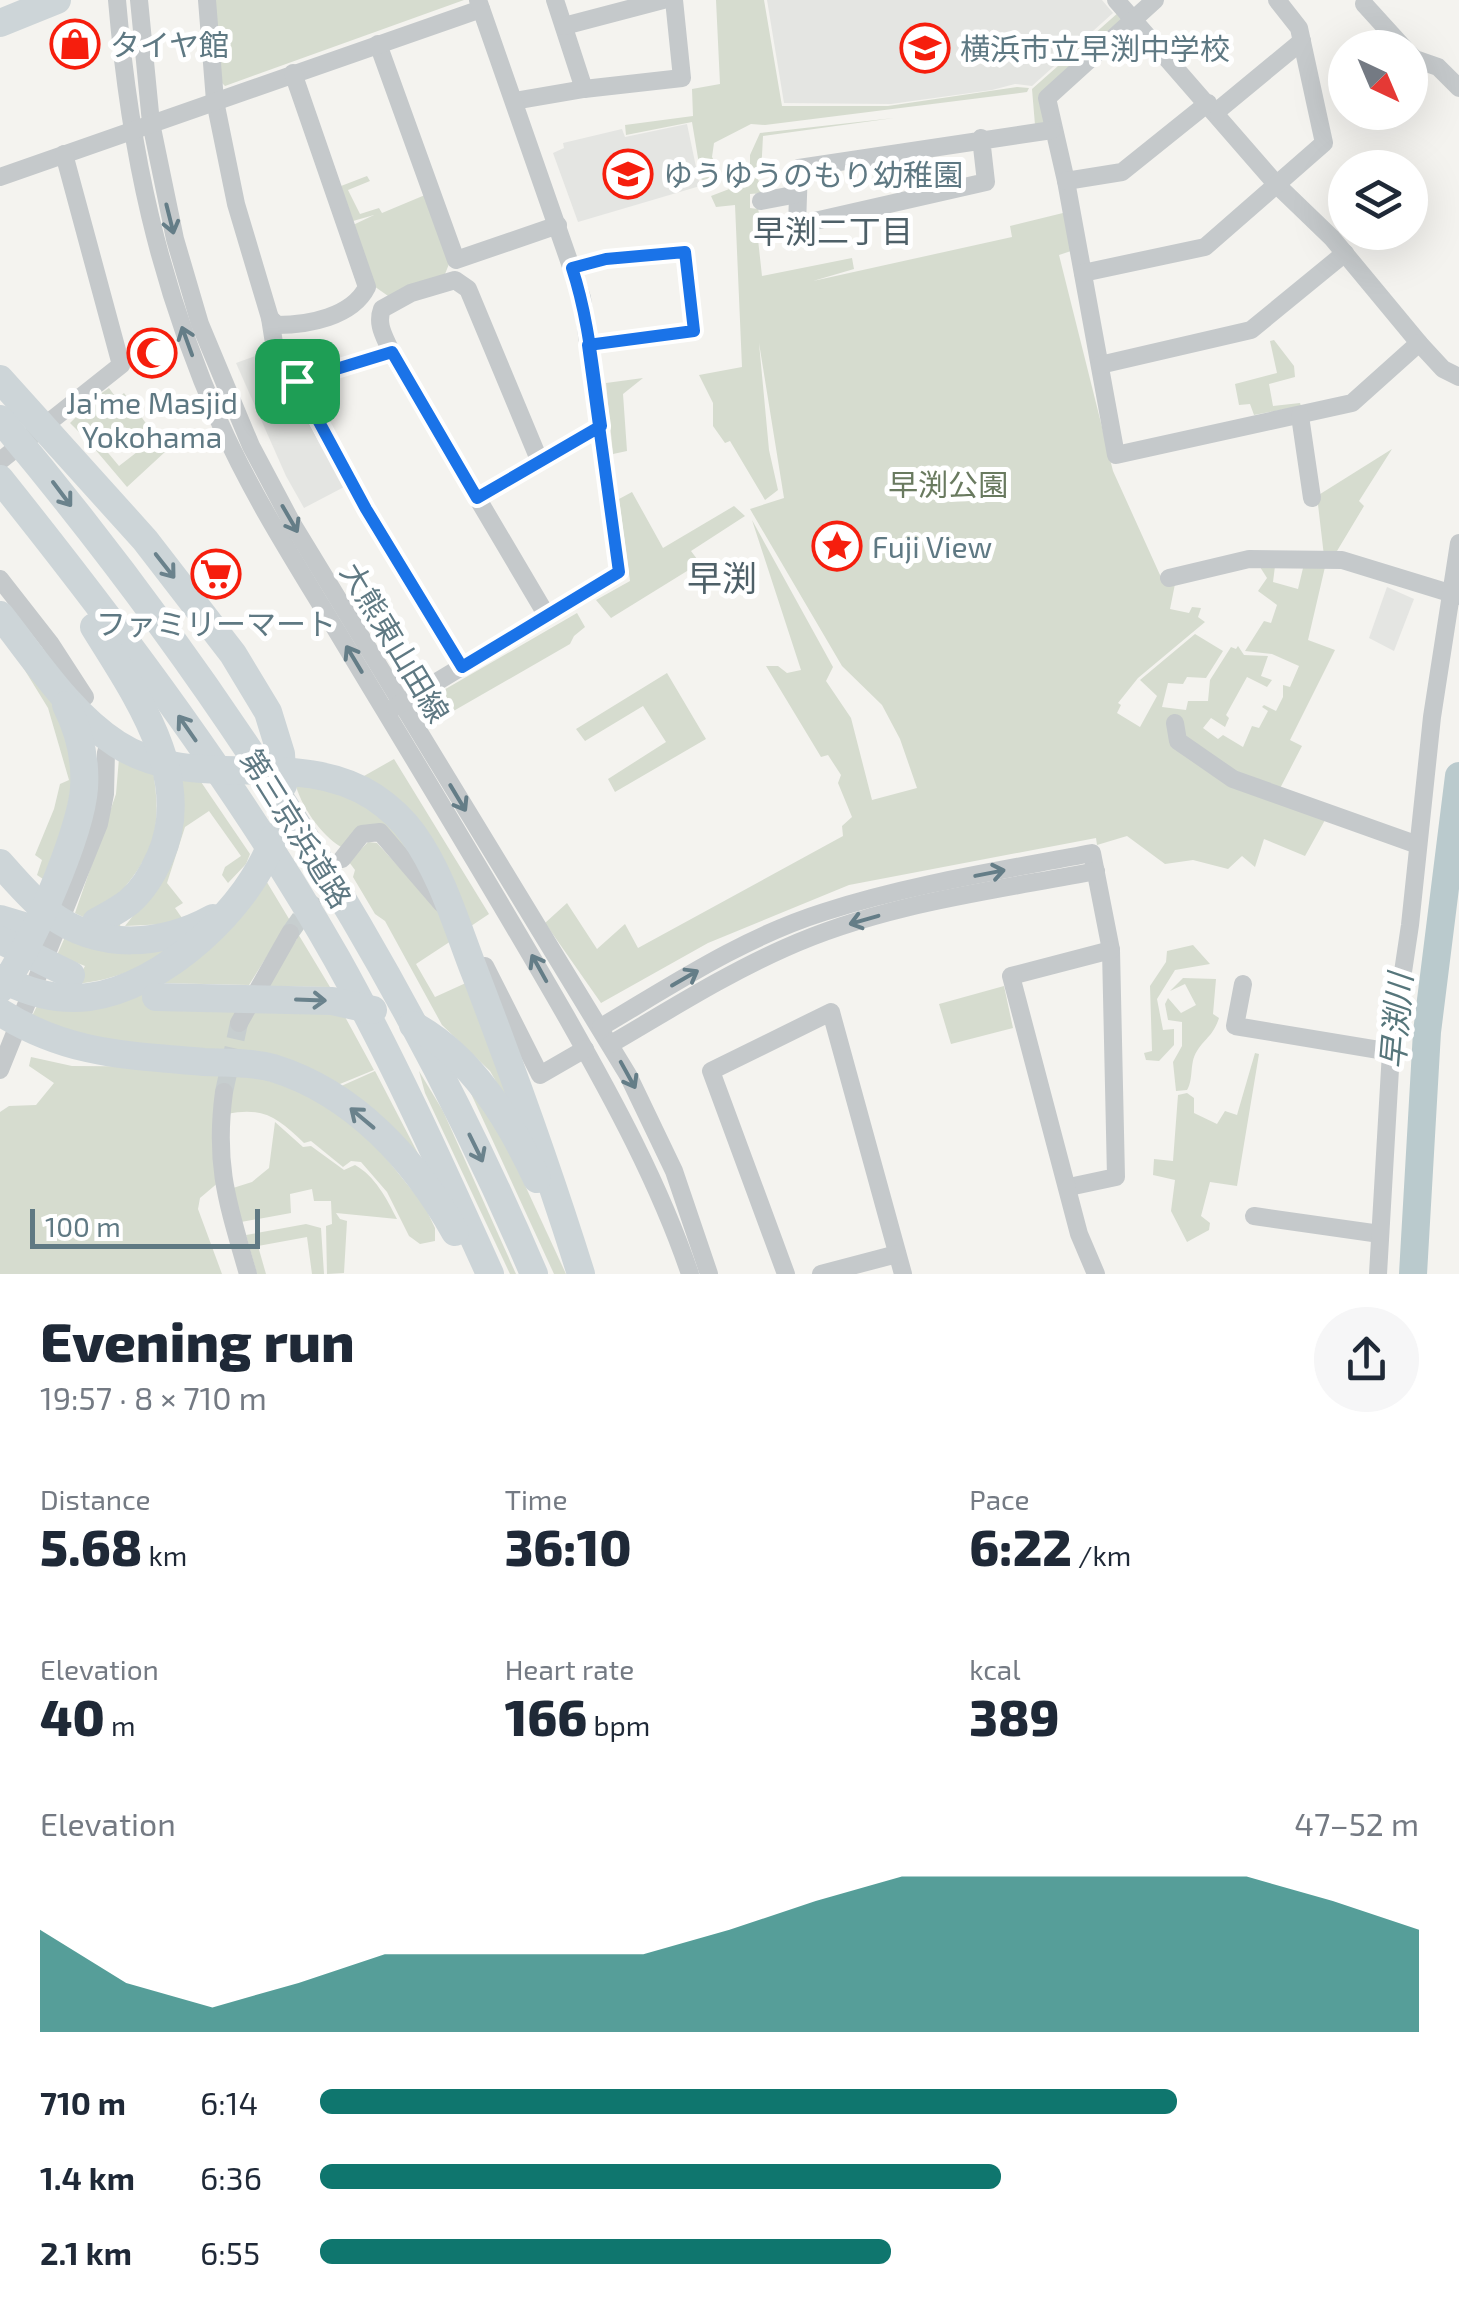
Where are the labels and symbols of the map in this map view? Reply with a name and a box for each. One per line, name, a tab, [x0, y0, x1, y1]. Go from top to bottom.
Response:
shop icon: タイヤ館	[49, 18, 101, 70]
school or university icon: 横浜市立早渕中学校	[899, 22, 951, 74]
place label: タイヤ館	[110, 26, 229, 62]
place label: 横浜市立早渕中学校	[960, 30, 1230, 66]
north arrow	[1328, 30, 1428, 130]
school or university icon: ゆうゆうのもり幼稚園	[602, 148, 654, 200]
place label: ゆうゆうのもり幼稚園	[663, 156, 963, 192]
one-way arrow	[162, 203, 181, 234]
district label: 早渕二丁目	[753, 211, 913, 249]
one-way arrow	[177, 326, 195, 357]
mosque icon: Ja'me Masjid Yokohama	[126, 327, 178, 379]
pin	[255, 339, 340, 424]
place label: Ja'me Masjid Yokohama	[66, 384, 238, 454]
park label: 早渕公園	[888, 466, 1008, 502]
one-way arrow	[51, 480, 72, 507]
one-way arrow	[281, 504, 301, 534]
place icon: Fuji View	[811, 520, 863, 572]
place label: Fuji View	[872, 528, 992, 564]
supermarket icon: ファミリーマート	[190, 548, 242, 600]
one-way arrow	[153, 553, 175, 579]
street label: 大熊東山田線	[334, 556, 458, 728]
district label: 早渕	[687, 556, 757, 598]
place label: ファミリーマート	[96, 605, 336, 641]
one-way arrow	[344, 645, 364, 674]
one-way arrow	[177, 715, 198, 742]
street label: 第三京浜道路	[234, 742, 360, 914]
one-way arrow	[448, 783, 468, 812]
one-way arrow	[973, 862, 1005, 881]
one-way arrow	[849, 912, 880, 930]
one-way arrow	[528, 953, 548, 983]
one-way arrow	[670, 968, 699, 988]
water label: 早渕川	[1372, 969, 1418, 1070]
one-way arrow	[295, 991, 327, 1010]
one-way arrow	[619, 1059, 638, 1089]
one-way arrow	[349, 1107, 375, 1129]
one-way arrow	[467, 1132, 486, 1162]
scale bar	[30, 1204, 260, 1248]

